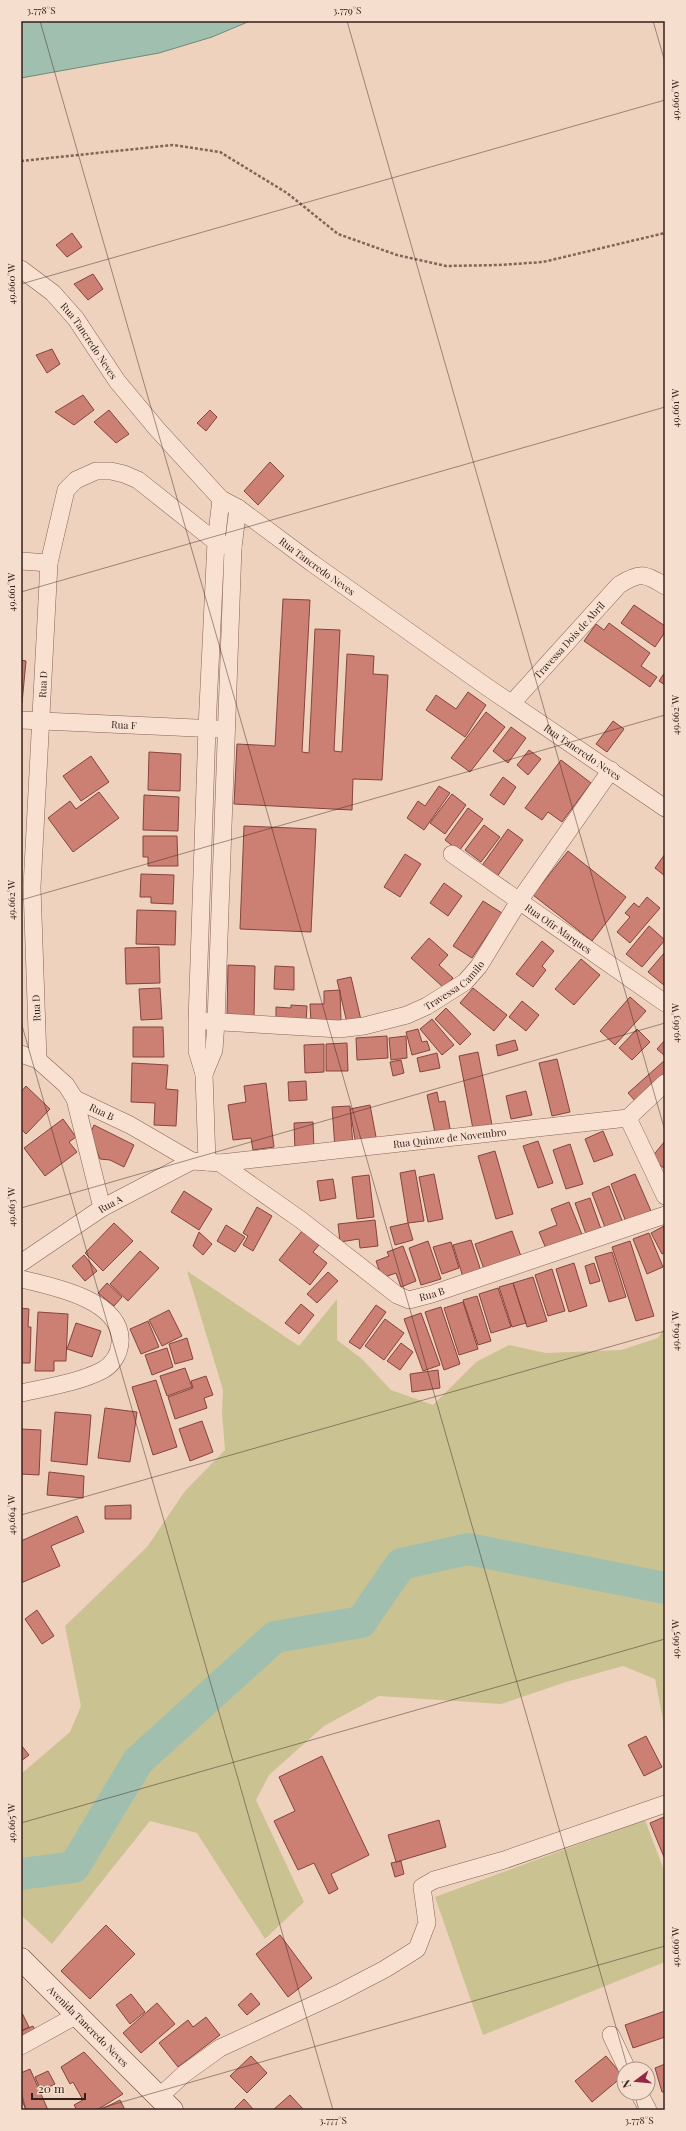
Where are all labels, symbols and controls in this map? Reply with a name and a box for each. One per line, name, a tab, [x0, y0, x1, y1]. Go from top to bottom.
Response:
text: 3.778°S	[26, 3, 56, 17]
text: 3.779°S	[333, 3, 361, 17]
text: 49.660°W	[668, 79, 682, 120]
text: 49.660°W	[4, 263, 18, 304]
street label: Rua Tancredo Neves	[57, 299, 121, 382]
text: 49.661°W	[668, 388, 682, 427]
street label: Rua Tancredo Neves	[276, 534, 358, 599]
text: 49.661°W	[4, 572, 18, 611]
street label: Travessa Dois de Abril	[530, 598, 608, 682]
street label: Rua D	[35, 671, 50, 698]
text: 49.662°W	[668, 694, 682, 735]
street label: Rua F	[111, 717, 137, 732]
street label: Rua Tancredo Neves	[541, 721, 624, 783]
text: 49.662°W	[4, 879, 18, 920]
street label: Rua Ofir Marques	[522, 900, 595, 957]
street label: Travessa Camilo	[421, 958, 488, 1013]
street label: Rua D	[29, 994, 43, 1022]
text: 49.663°W	[668, 1002, 682, 1043]
street label: Rua B	[87, 1100, 117, 1124]
street label: Rua Quinze de Novembro	[392, 1124, 508, 1151]
text: 49.663°W	[4, 1186, 18, 1227]
street label: Rua A	[95, 1191, 125, 1216]
street label: Rua B	[418, 1283, 446, 1304]
text: 49.664°W	[668, 1310, 682, 1351]
text: 49.664°W	[4, 1494, 18, 1535]
text: 49.665°W	[668, 1618, 682, 1659]
text: 49.665°W	[4, 1802, 18, 1843]
text: 49.666°W	[668, 1926, 682, 1967]
street label: Avenida Tancredo Neves	[44, 1982, 132, 2070]
north arrow	[616, 2061, 656, 2101]
scale bar	[32, 2075, 85, 2101]
text: N	[618, 2078, 634, 2090]
text: 20 m	[38, 2080, 65, 2096]
text: 3.777°S	[319, 2113, 347, 2127]
text: 3.778°S	[624, 2113, 654, 2127]

